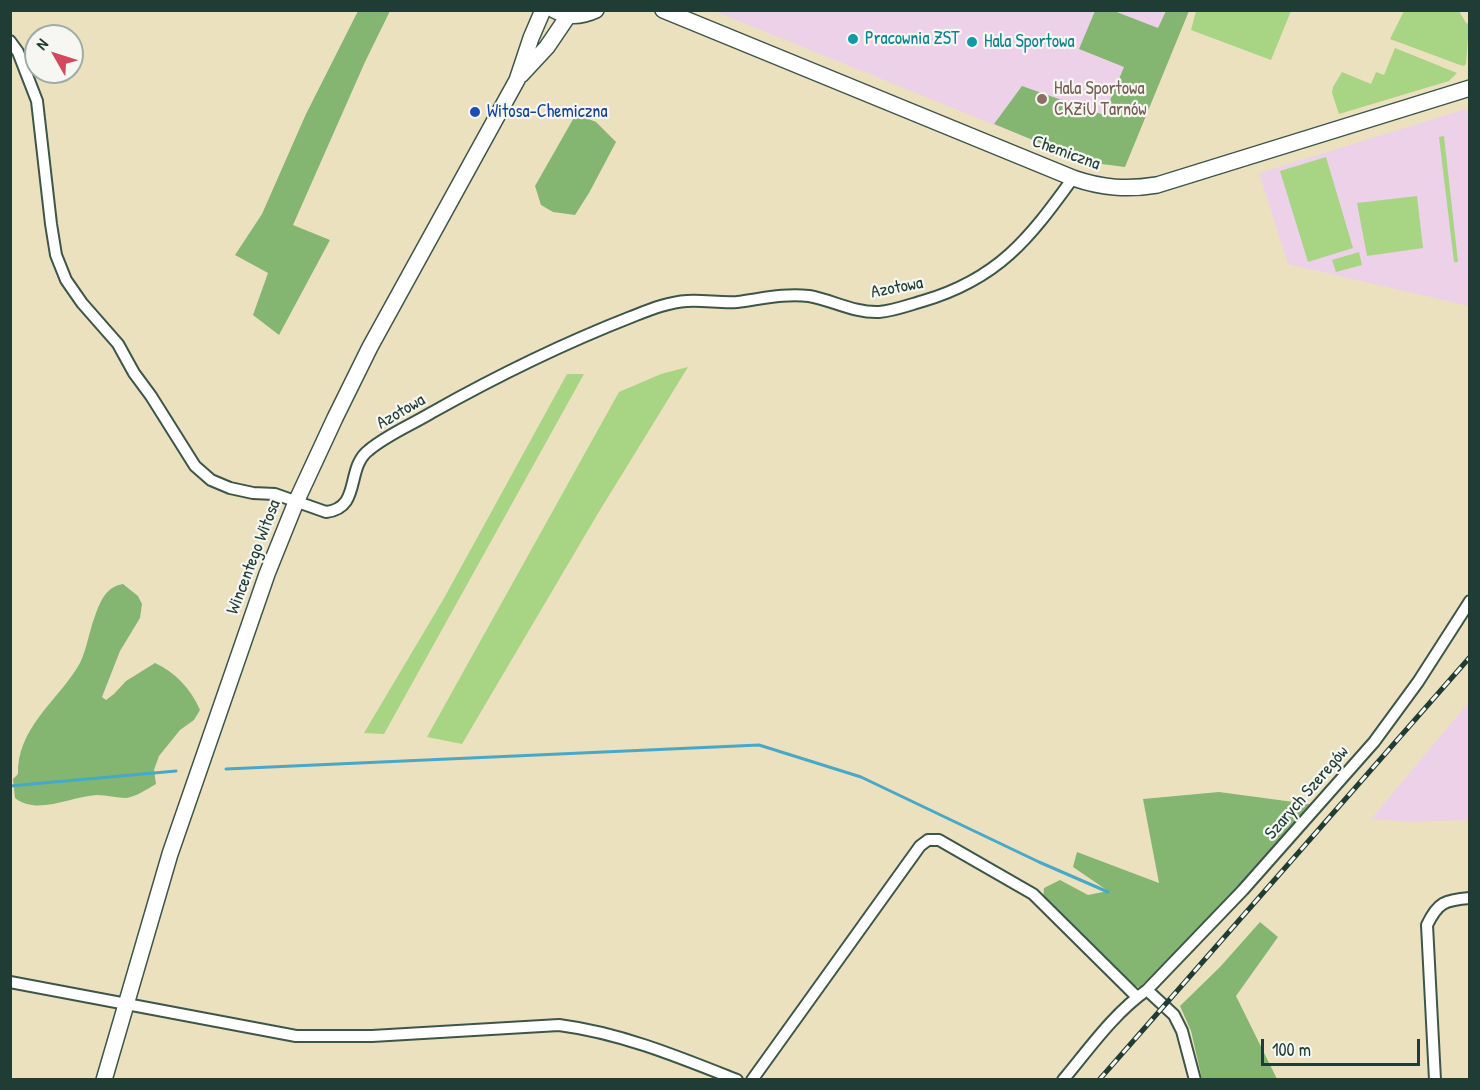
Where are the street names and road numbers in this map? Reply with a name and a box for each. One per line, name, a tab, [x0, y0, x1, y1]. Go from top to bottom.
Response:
street label: Chemiczna	[1029, 131, 1103, 175]
street label: Azotowa	[869, 272, 925, 304]
street label: Azotowa	[373, 390, 429, 434]
street label: Wincentego Witosa	[222, 497, 286, 617]
street label: Szarych Szeregów	[1260, 742, 1354, 844]

